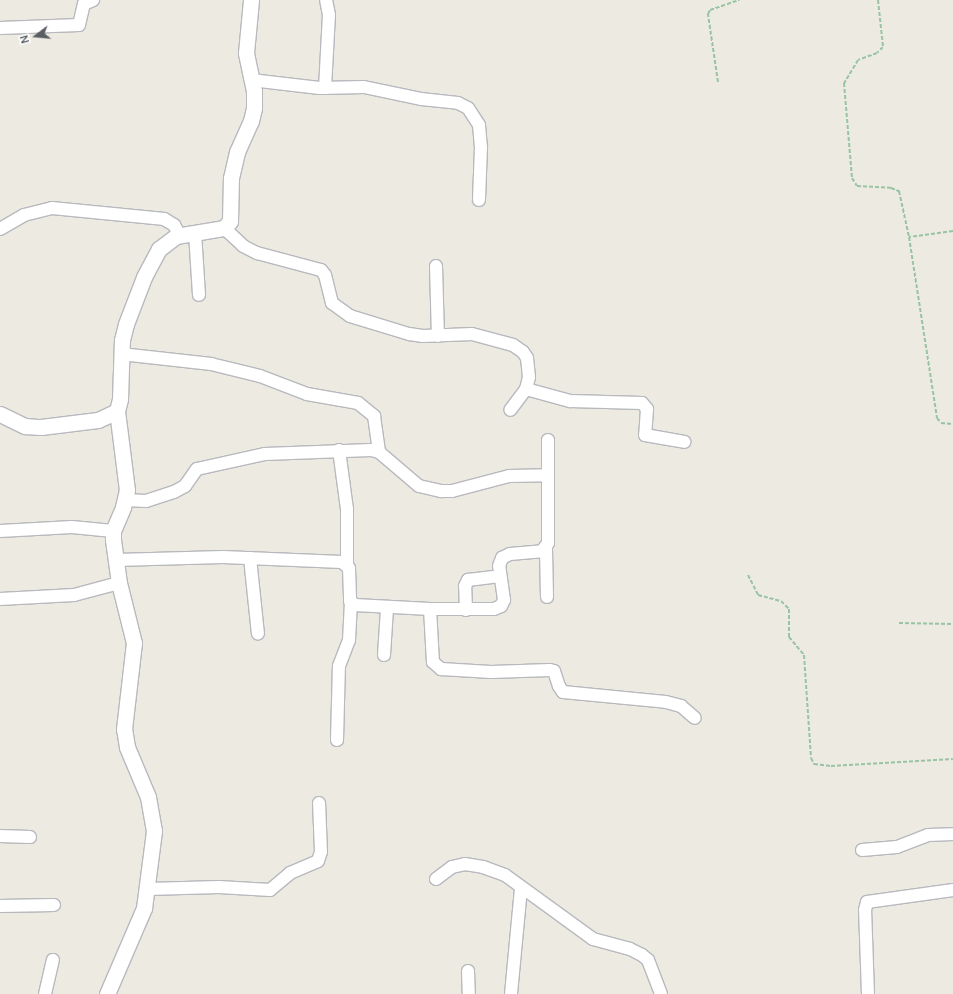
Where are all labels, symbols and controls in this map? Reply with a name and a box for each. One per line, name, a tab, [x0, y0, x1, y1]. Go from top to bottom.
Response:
north arrow	[16, 16, 56, 56]
text: N	[16, 34, 32, 45]

